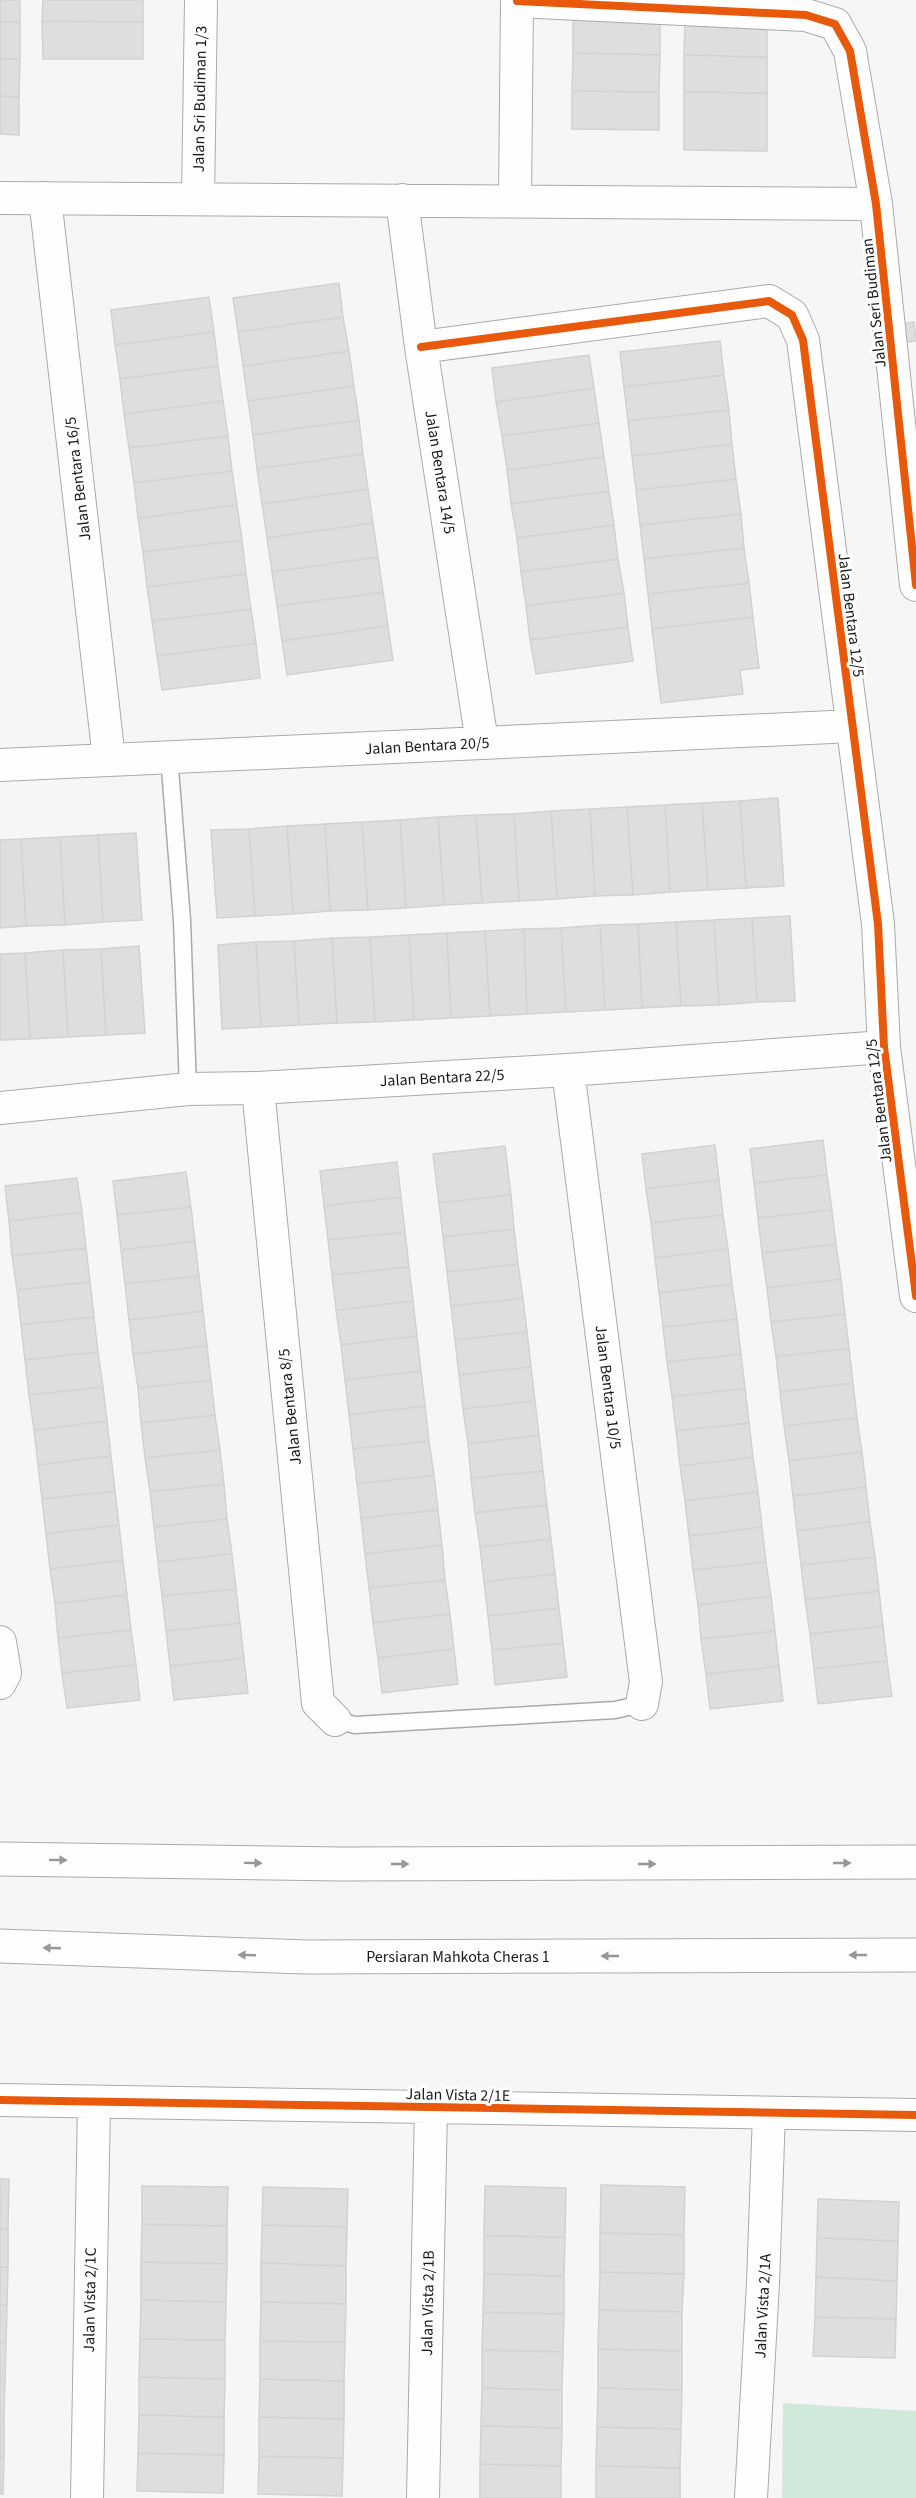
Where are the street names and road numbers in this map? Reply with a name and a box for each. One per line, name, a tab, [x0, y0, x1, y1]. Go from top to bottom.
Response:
street label: Jalan Sri Budiman 1/3	[188, 25, 212, 173]
street label: Jalan Seri Budiman	[856, 237, 892, 369]
street label: Jalan Bentara 14/5	[419, 409, 461, 536]
street label: Jalan Bentara 16/5	[59, 415, 97, 542]
street label: Jalan Bentara 12/5	[832, 552, 870, 679]
street label: Jalan Bentara 20/5	[364, 732, 490, 760]
street label: Jalan Bentara 12/5	[860, 1037, 898, 1164]
street label: Jalan Bentara 22/5	[379, 1064, 505, 1092]
street label: Jalan Bentara 10/5	[589, 1324, 627, 1451]
street label: Jalan Bentara 8/5	[273, 1348, 307, 1466]
street label: Persiaran Mahkota Cheras 1	[366, 1946, 550, 1968]
street label: Jalan Vista 2/1E	[405, 2083, 510, 2107]
street label: Jalan Vista 2/1C	[78, 2247, 102, 2353]
street label: Jalan Vista 2/1B	[416, 2250, 440, 2356]
street label: Jalan Vista 2/1A	[749, 2253, 777, 2359]

